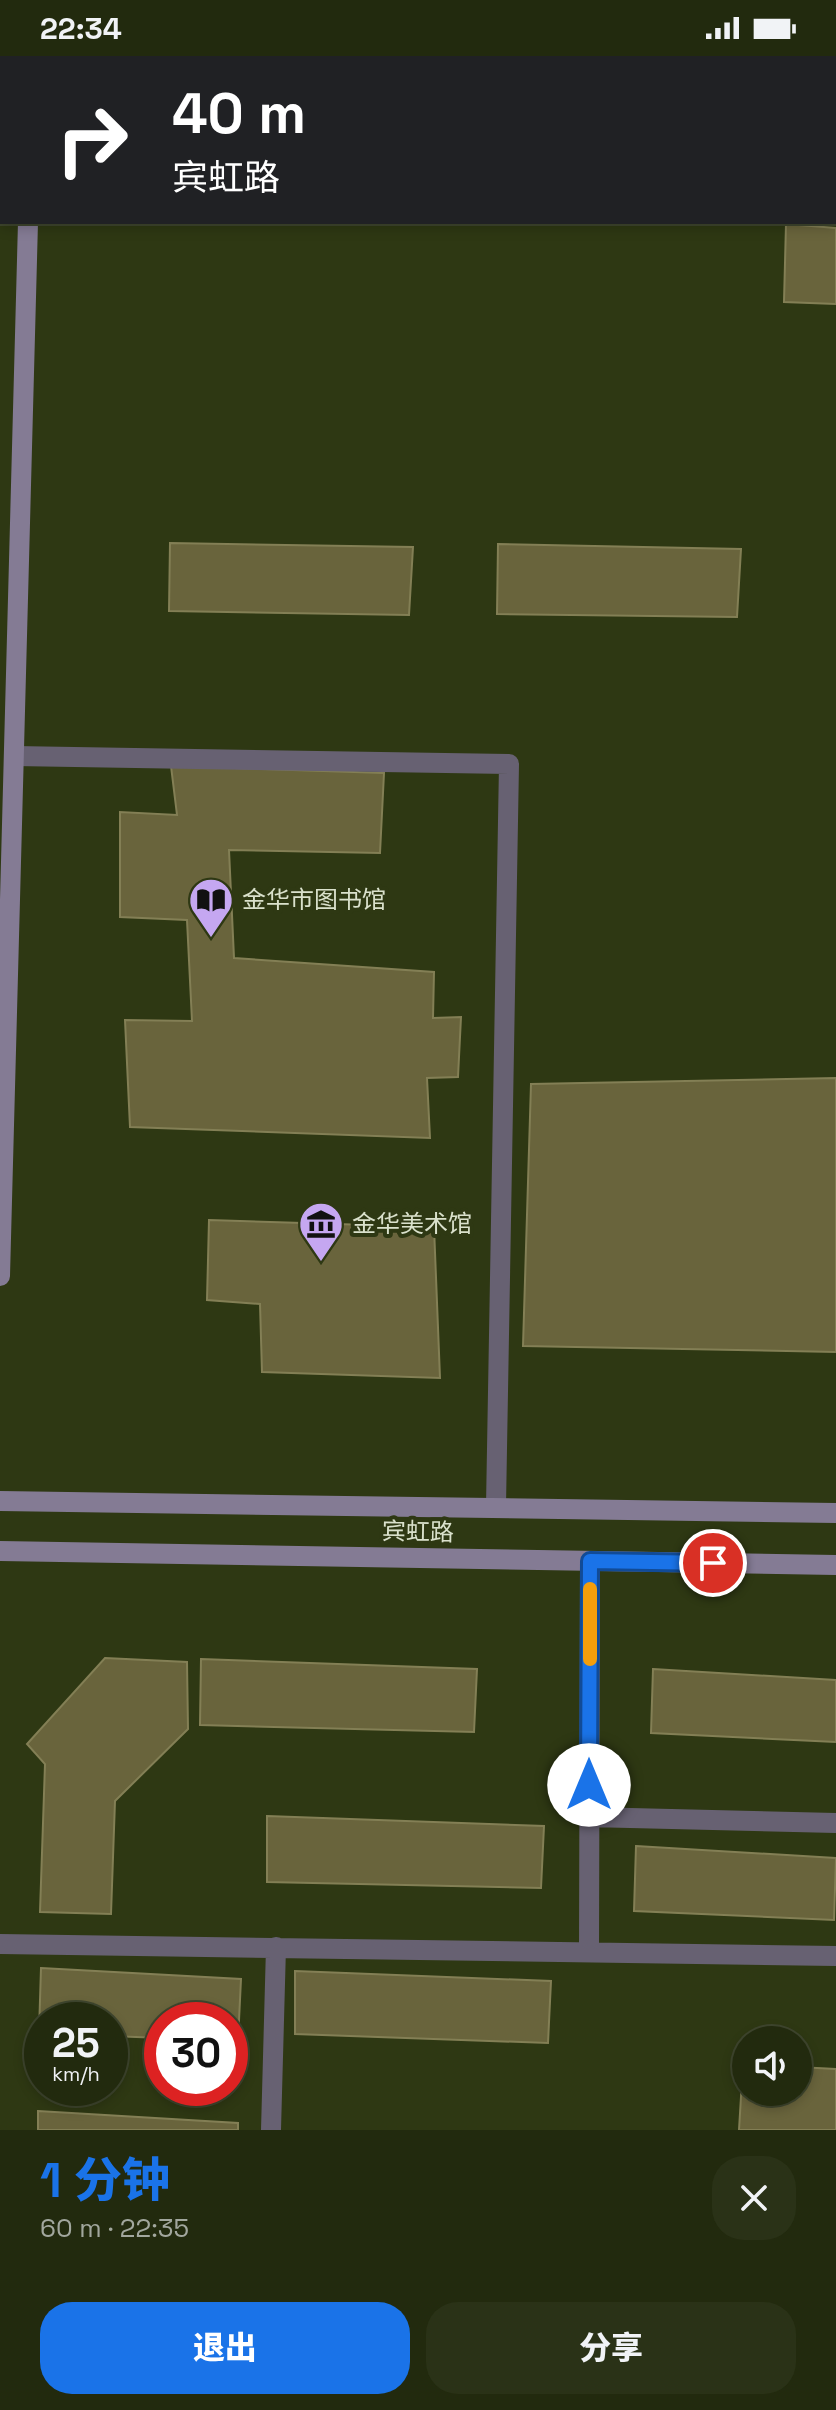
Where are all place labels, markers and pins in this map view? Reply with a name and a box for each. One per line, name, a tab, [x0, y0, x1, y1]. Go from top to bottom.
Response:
library icon: 金华市图书馆	[187, 876, 235, 939]
place label: 金华市图书馆	[242, 884, 386, 915]
museum icon: 金华美术馆	[297, 1200, 345, 1263]
place label: 金华美术馆	[352, 1208, 472, 1239]
pin	[679, 1529, 747, 1597]

